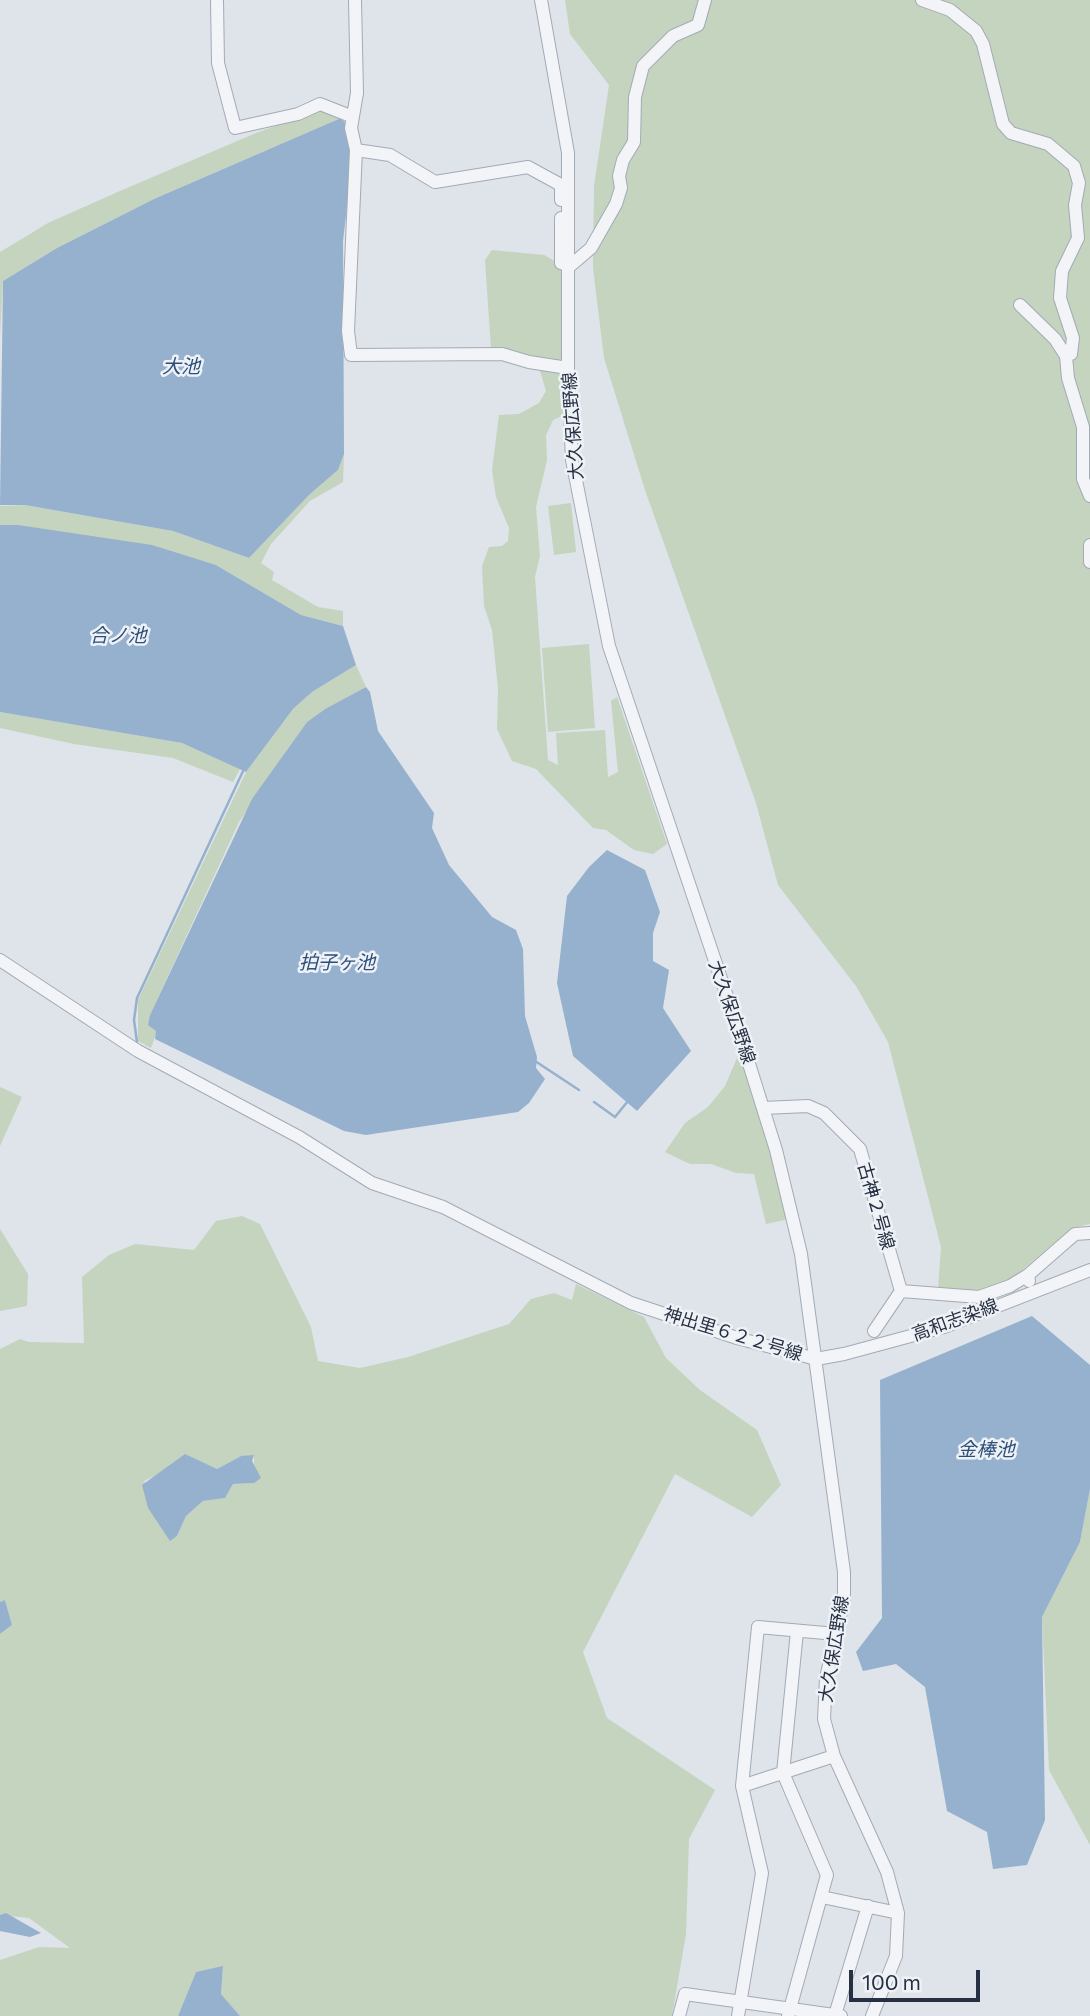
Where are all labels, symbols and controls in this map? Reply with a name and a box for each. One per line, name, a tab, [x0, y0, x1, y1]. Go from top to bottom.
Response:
water label: 大池	[162, 356, 200, 378]
street label: 大久保広野線	[558, 371, 588, 481]
water label: 合ノ池	[90, 625, 146, 647]
water label: 拍子ヶ池	[299, 952, 375, 974]
street label: 大久保広野線	[704, 957, 760, 1067]
street label: 古神２号線	[853, 1160, 899, 1252]
street label: 高和志染線	[909, 1294, 1001, 1346]
street label: 神出里６２２号線	[661, 1303, 805, 1365]
water label: 金棒池	[958, 1439, 1014, 1461]
street label: 大久保広野線	[815, 1594, 853, 1704]
scale bar	[852, 1956, 983, 2000]
text: 100 m	[862, 1969, 921, 1994]

